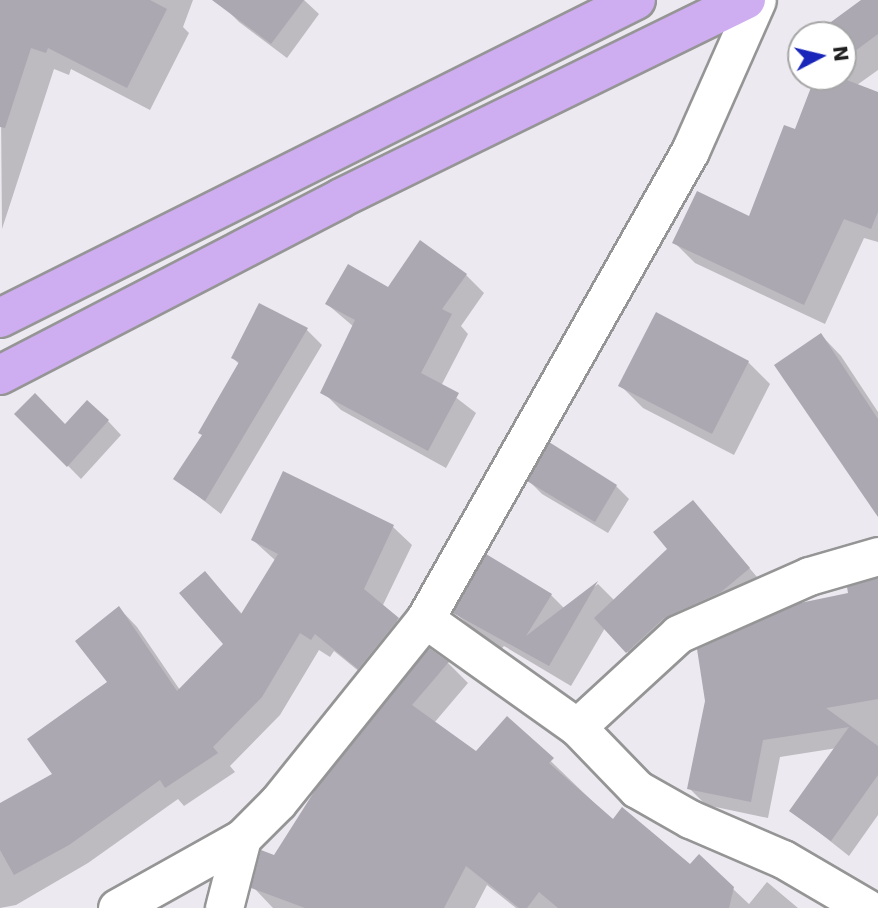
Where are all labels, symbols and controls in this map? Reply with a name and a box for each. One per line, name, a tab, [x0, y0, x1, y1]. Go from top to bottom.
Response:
north arrow	[787, 21, 857, 91]
text: N	[829, 44, 853, 63]

